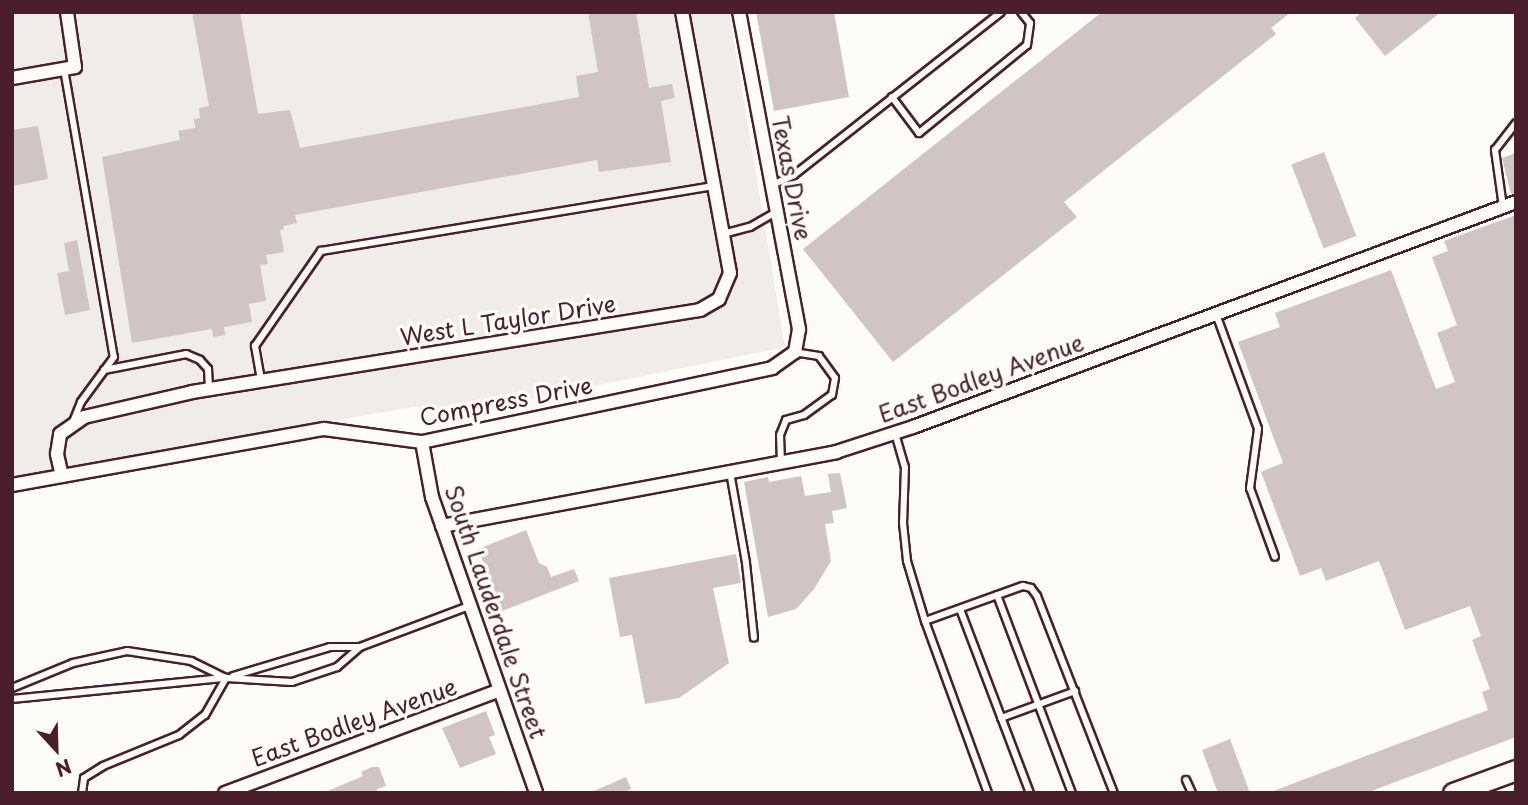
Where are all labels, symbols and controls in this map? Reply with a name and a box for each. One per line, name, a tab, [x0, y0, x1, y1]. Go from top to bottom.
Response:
street label: Texas Drive	[766, 113, 818, 243]
street label: West L Taylor Drive	[398, 289, 618, 351]
street label: East Bodley Avenue	[875, 328, 1087, 428]
street label: Compress Drive	[417, 371, 595, 431]
street label: South Lauderdale Street	[439, 480, 553, 744]
street label: East Bodley Avenue	[248, 672, 460, 772]
north arrow	[21, 714, 91, 784]
text: N	[52, 753, 76, 784]

